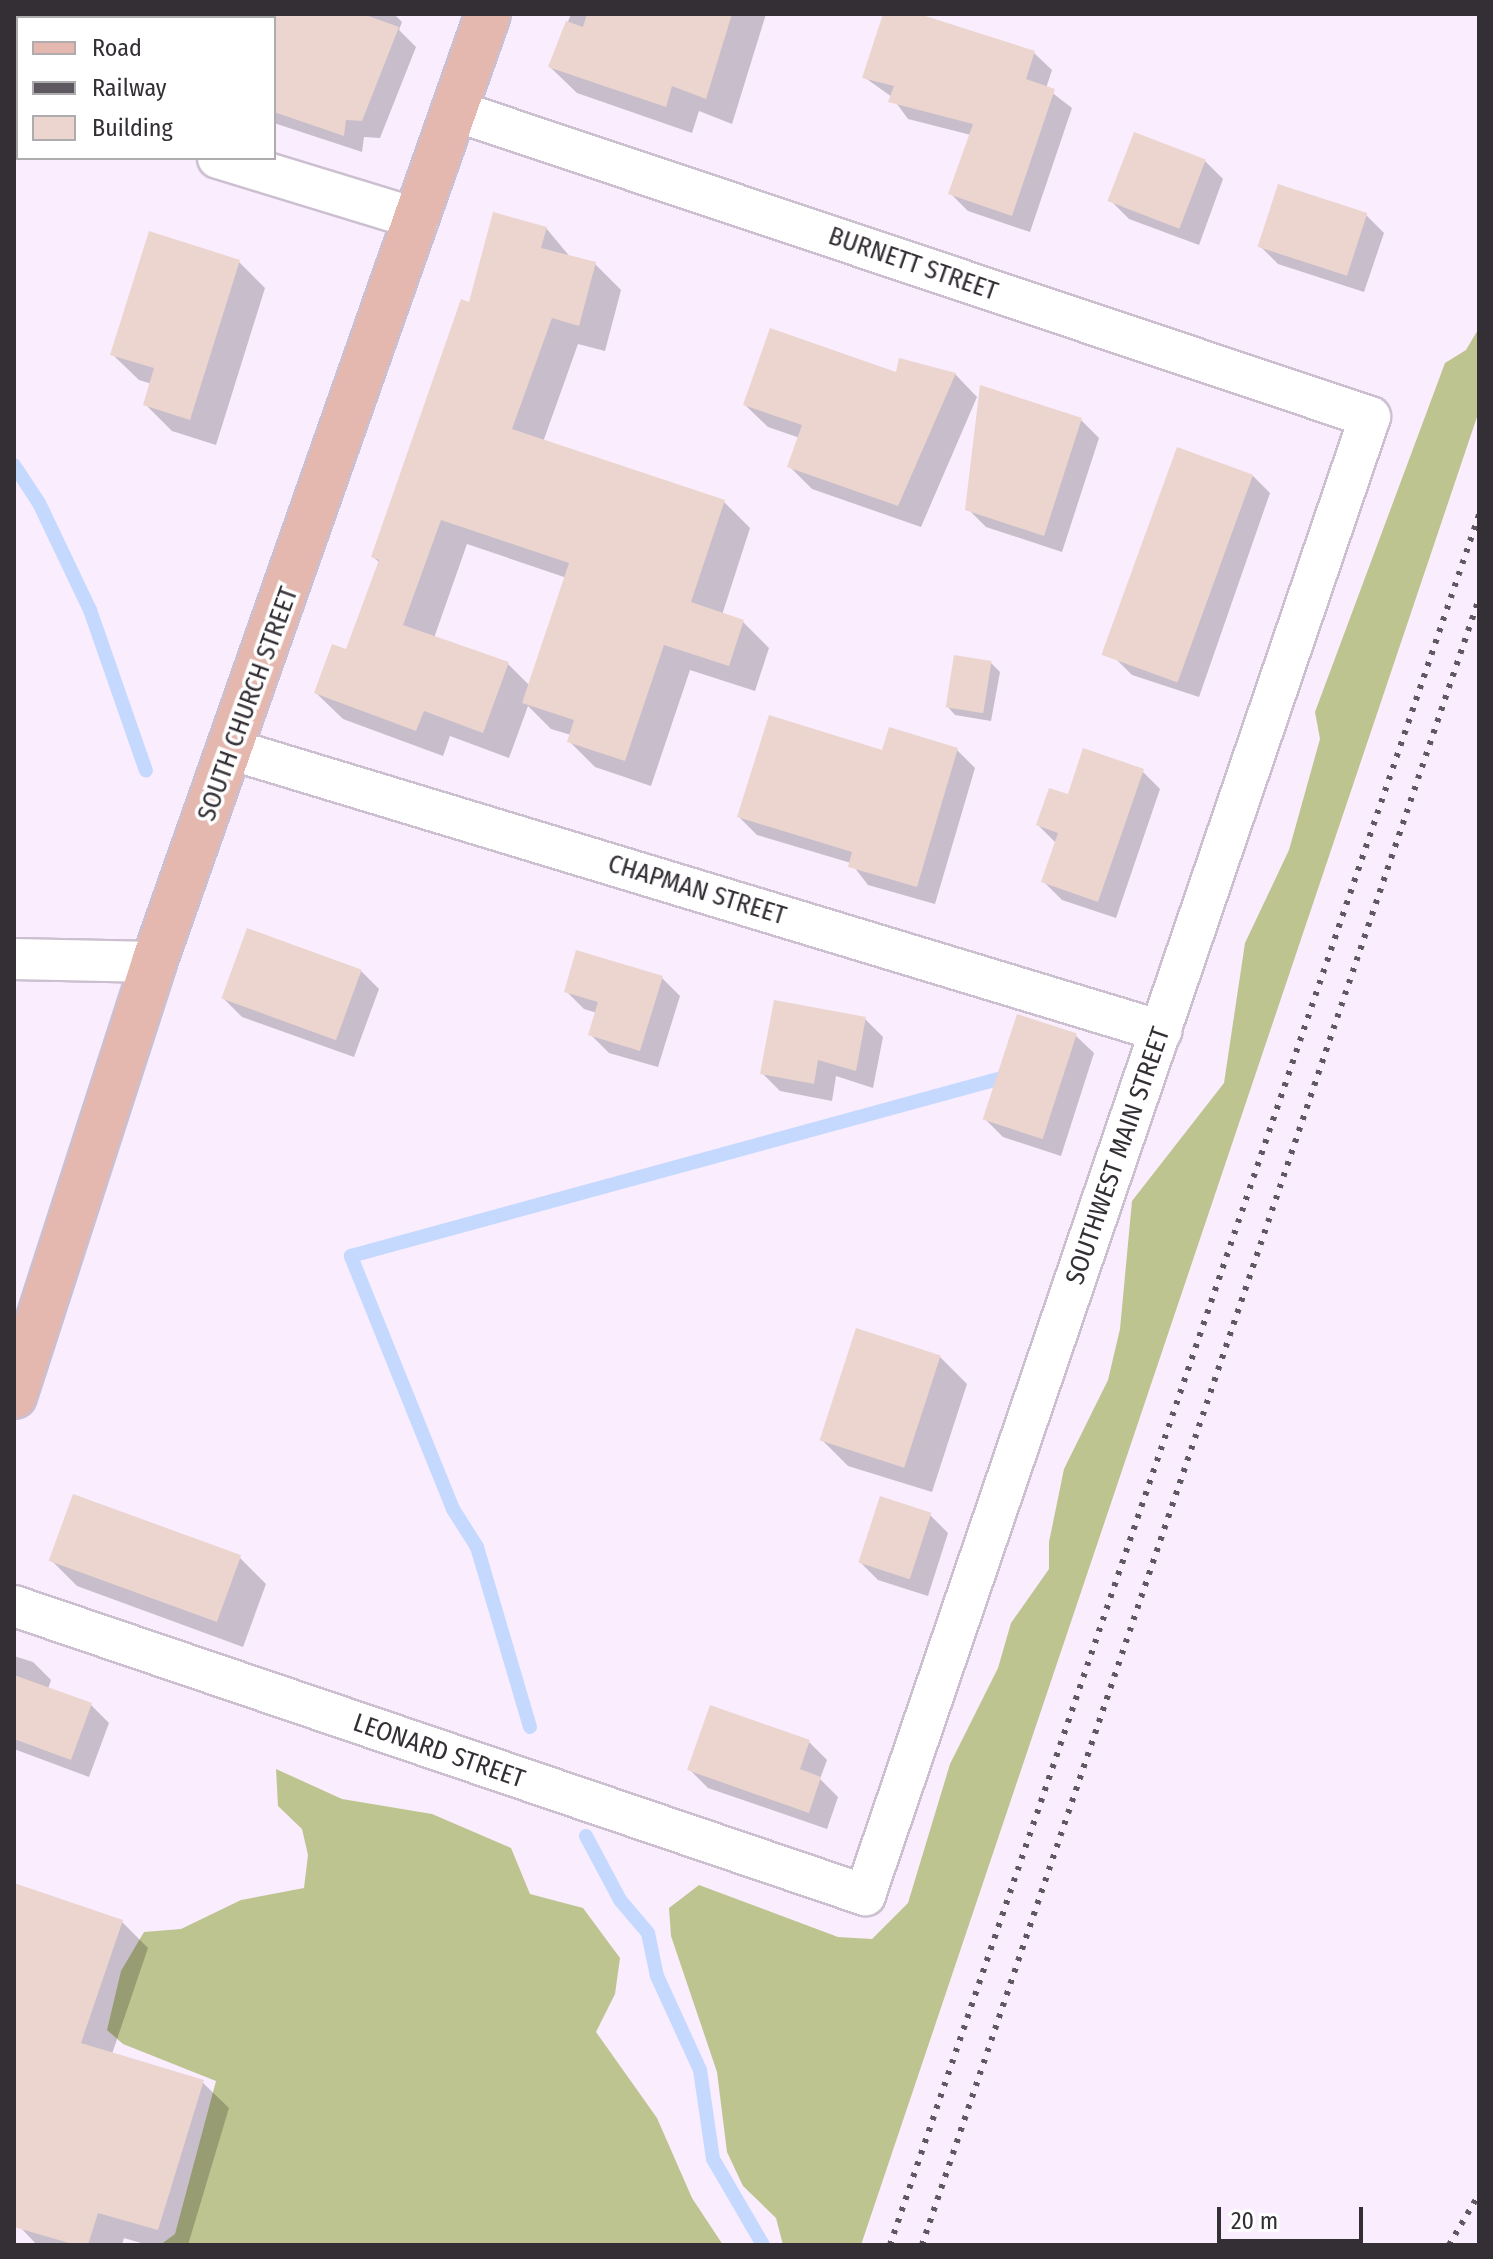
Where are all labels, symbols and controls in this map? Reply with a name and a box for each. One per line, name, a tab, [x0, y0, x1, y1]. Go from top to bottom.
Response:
legend	[16, 16, 276, 160]
text: Road	[92, 34, 142, 62]
text: Railway	[92, 74, 167, 102]
text: Building	[92, 114, 173, 142]
street label: BURNETT STREET	[824, 220, 1002, 308]
street label: SOUTH CHURCH STREET	[191, 583, 305, 825]
street label: CHAPMAN STREET	[604, 848, 790, 932]
street label: SOUTHWEST MAIN STREET	[1059, 1023, 1177, 1289]
street label: LEONARD STREET	[349, 1707, 529, 1795]
scale bar	[1221, 2191, 1367, 2241]
text: 20 m	[1231, 2207, 1278, 2235]

